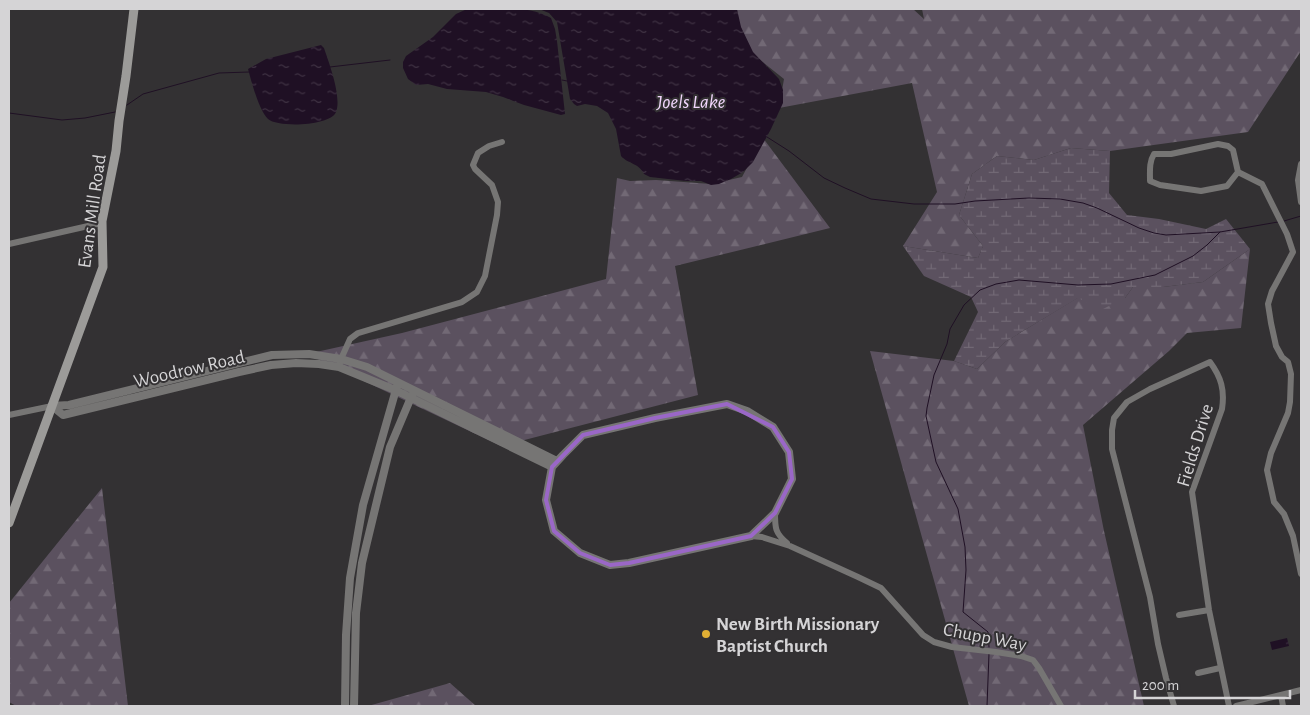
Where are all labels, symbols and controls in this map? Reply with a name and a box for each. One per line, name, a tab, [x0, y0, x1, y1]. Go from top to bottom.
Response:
water label: Joels Lake	[656, 92, 726, 112]
street label: Evans Mill Road	[75, 153, 110, 269]
street label: Woodrow Road	[132, 347, 247, 391]
street label: Fields Drive	[1174, 402, 1217, 489]
place label: New Birth Missionary Baptist Church	[716, 615, 880, 656]
street label: Chupp Way	[941, 620, 1028, 655]
marker: New Birth Missionary Baptist Church	[700, 628, 712, 640]
scale bar	[1135, 668, 1290, 700]
text: 200 m	[1142, 678, 1179, 693]

